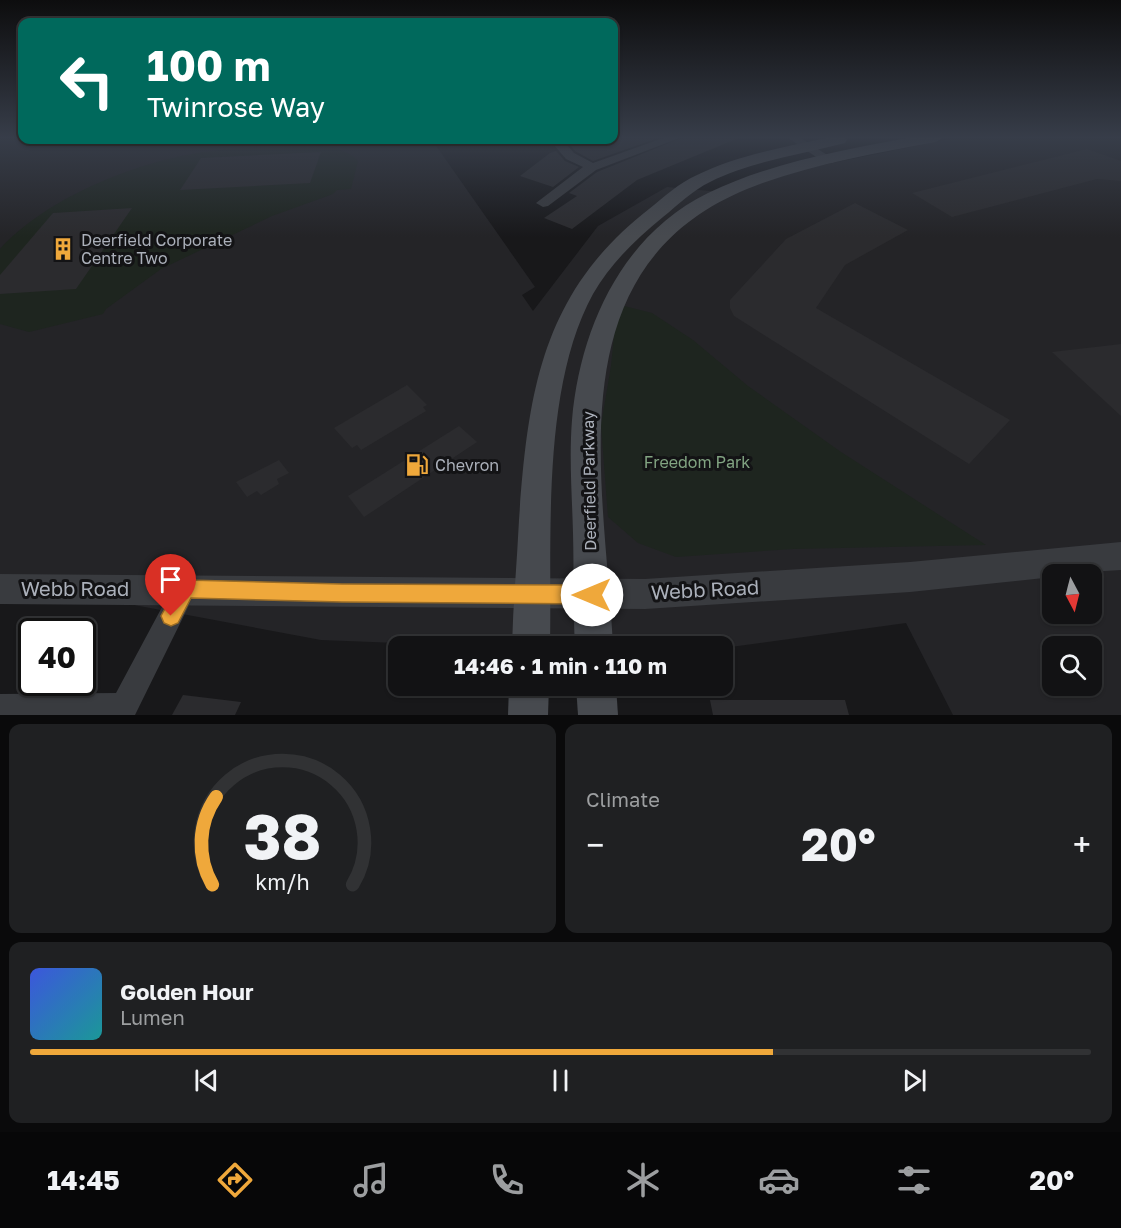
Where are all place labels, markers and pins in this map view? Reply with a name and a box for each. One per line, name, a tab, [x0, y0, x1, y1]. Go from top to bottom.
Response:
place label: Deerfield Corporate Centre Two	[81, 230, 232, 268]
building icon: Deerfield Corporate Centre Two	[50, 236, 76, 262]
fuel station icon: Chevron	[404, 452, 430, 478]
place label: Chevron	[435, 455, 499, 475]
pin	[145, 554, 196, 616]

